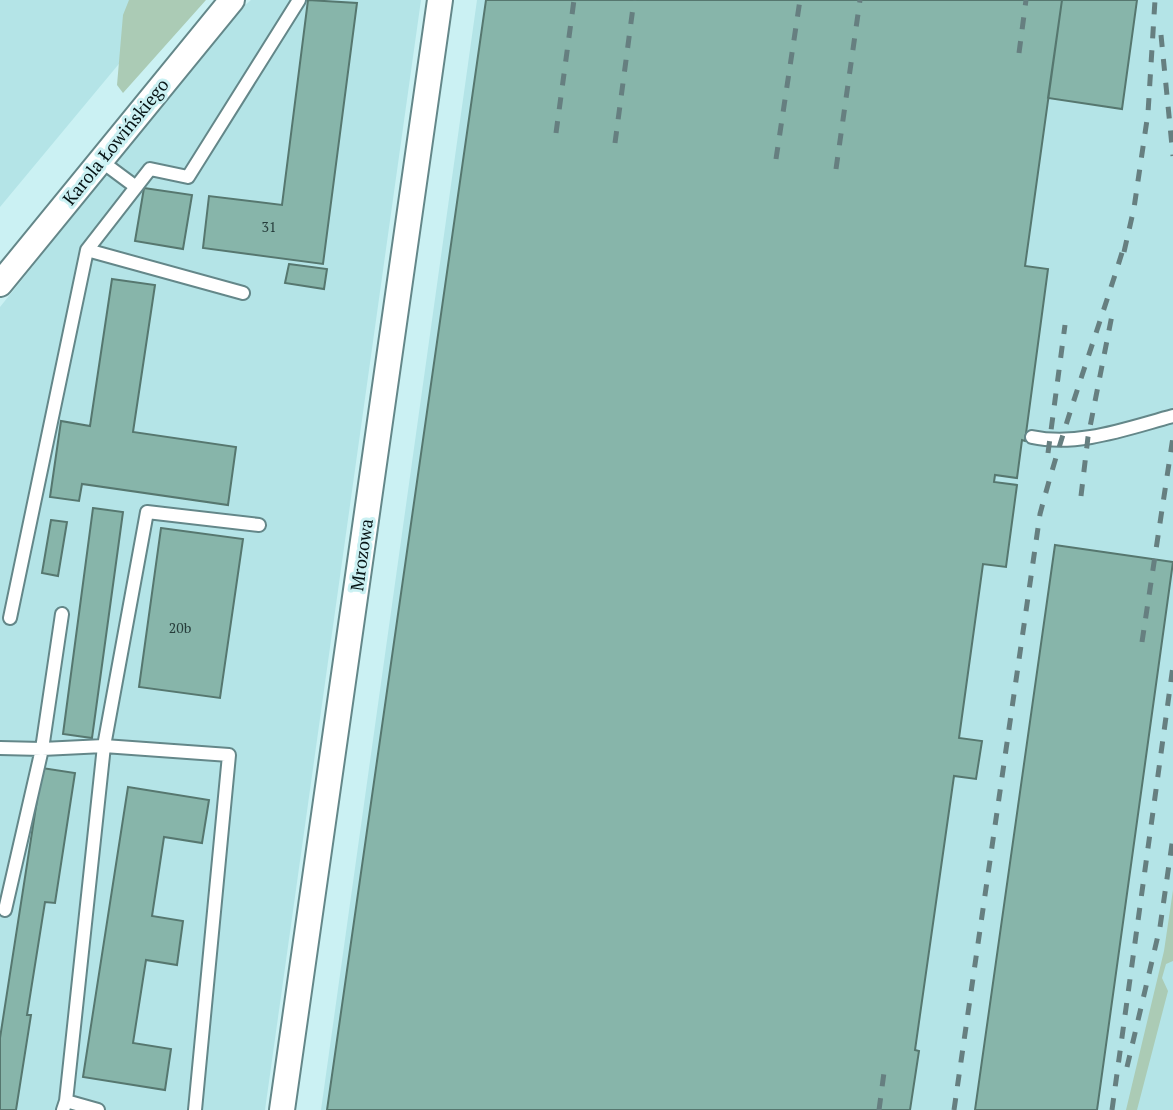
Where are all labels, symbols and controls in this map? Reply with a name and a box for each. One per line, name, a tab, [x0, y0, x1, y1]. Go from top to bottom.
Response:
street label: Karola Łowińskiego	[57, 73, 174, 210]
house number: 31	[262, 217, 276, 236]
street label: Mrozowa	[344, 517, 378, 593]
house number: 20b	[169, 618, 192, 637]

